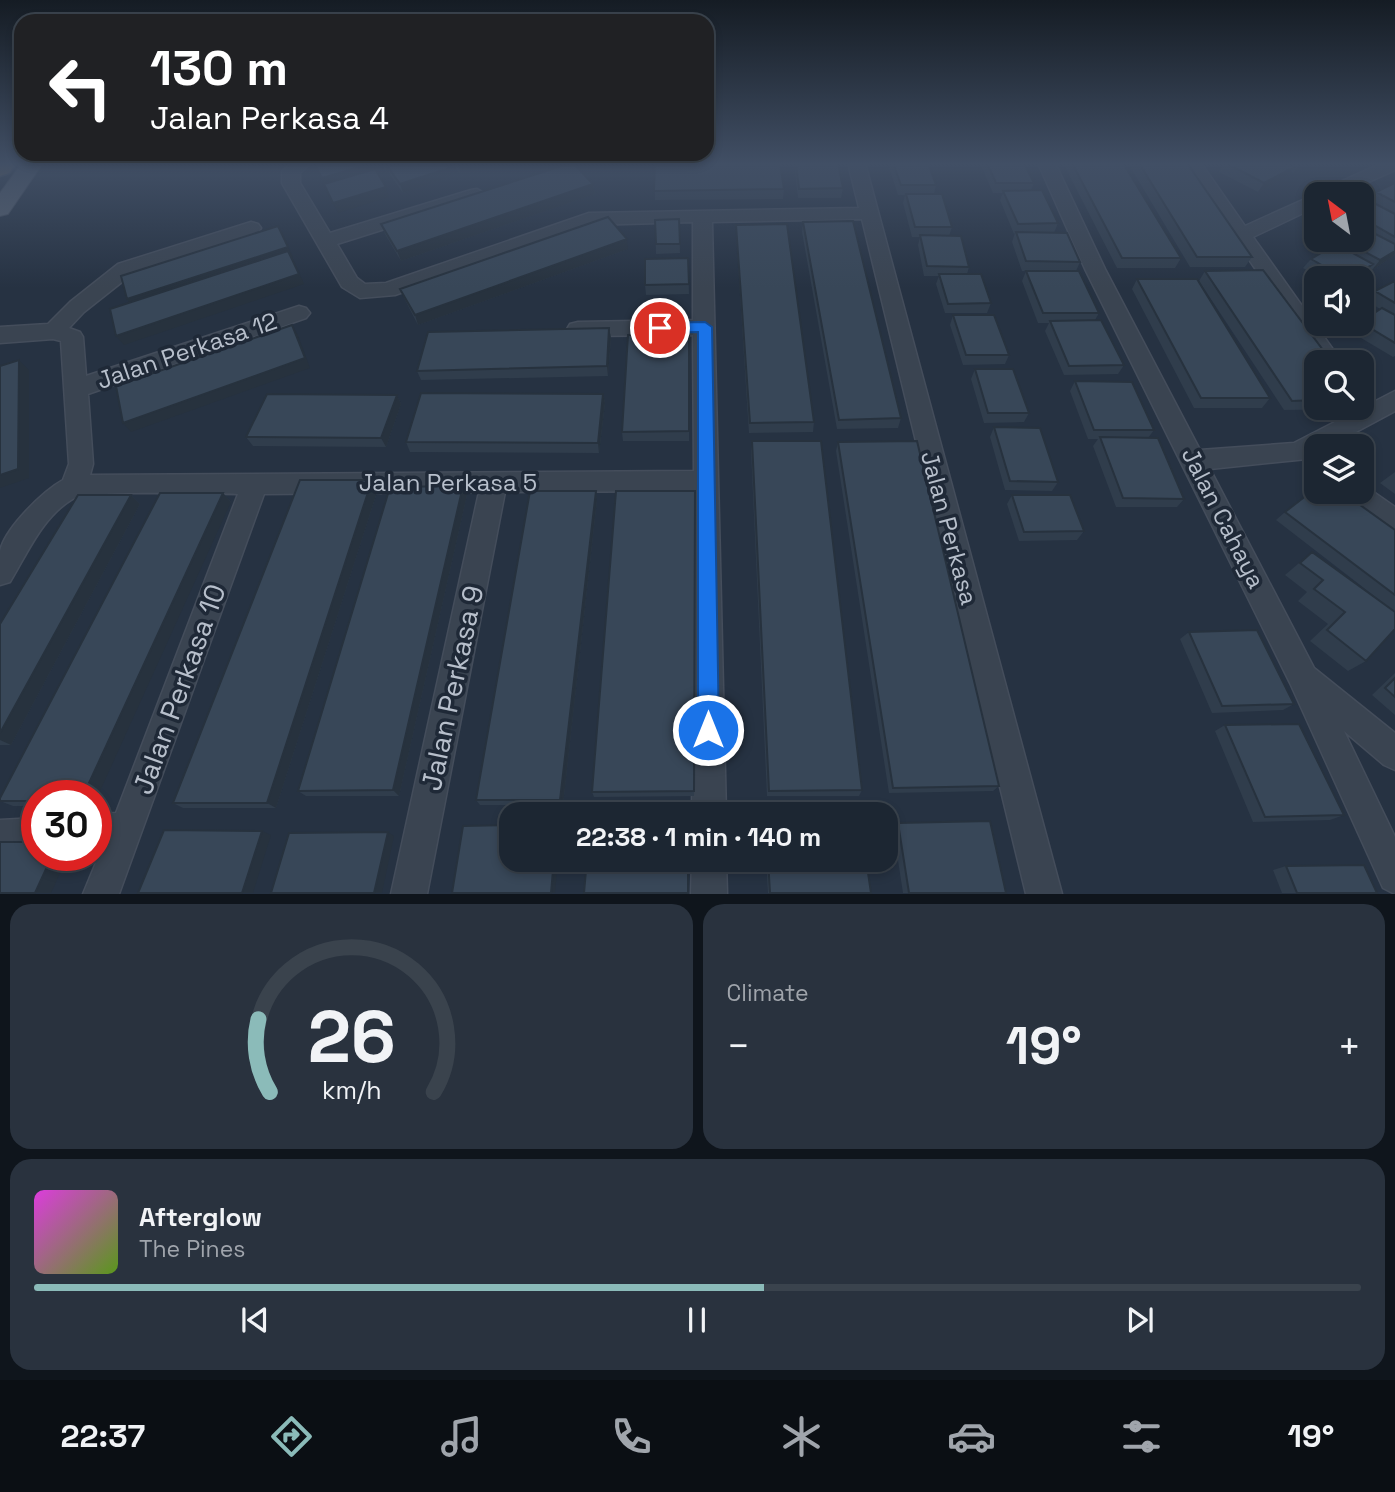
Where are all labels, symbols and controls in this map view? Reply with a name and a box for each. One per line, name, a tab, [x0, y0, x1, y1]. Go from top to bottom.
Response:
text: 130 m	[150, 37, 288, 99]
icon: left	[35, 42, 126, 133]
text: Jalan Perkasa 4	[150, 98, 389, 138]
north arrow	[1304, 182, 1374, 252]
map controls	[1304, 182, 1374, 504]
button: sound	[1304, 266, 1374, 336]
pin	[630, 298, 690, 358]
street label: Jalan Perkasa 12	[93, 305, 281, 396]
icon: arrive	[641, 309, 679, 347]
button: search	[1304, 350, 1374, 420]
button: layers	[1304, 434, 1374, 504]
street label: Jalan Cahaya	[1175, 442, 1272, 594]
street label: Jalan Perkasa	[914, 448, 985, 608]
street label: Jalan Perkasa 5	[359, 467, 537, 498]
street label: Jalan Perkasa 10	[124, 579, 234, 799]
street label: Jalan Perkasa 9	[413, 582, 491, 794]
position arrow	[671, 693, 745, 767]
speed limit sign: 30	[21, 780, 112, 871]
text: 22:38 · 1 min · 140 m	[576, 820, 821, 854]
text: Climate	[727, 978, 809, 1008]
text: 26	[307, 991, 395, 1084]
text: 19°	[1006, 1013, 1082, 1079]
text: −	[727, 1022, 750, 1070]
text: +	[1337, 1022, 1361, 1070]
text: km/h	[321, 1074, 381, 1106]
text: Afterglow	[139, 1200, 262, 1234]
text: The Pines	[139, 1234, 245, 1264]
icon: previous	[236, 1301, 274, 1339]
icon: pause	[678, 1301, 716, 1339]
icon: next	[1121, 1301, 1159, 1339]
icon: directions	[267, 1412, 316, 1461]
icon: music	[437, 1412, 486, 1461]
icon: phone	[607, 1412, 656, 1461]
icon: climate	[777, 1412, 826, 1461]
icon: car	[947, 1412, 996, 1461]
icon: filters	[1117, 1412, 1166, 1461]
text: 22:37	[61, 1416, 145, 1456]
text: 19°	[1288, 1416, 1334, 1456]

